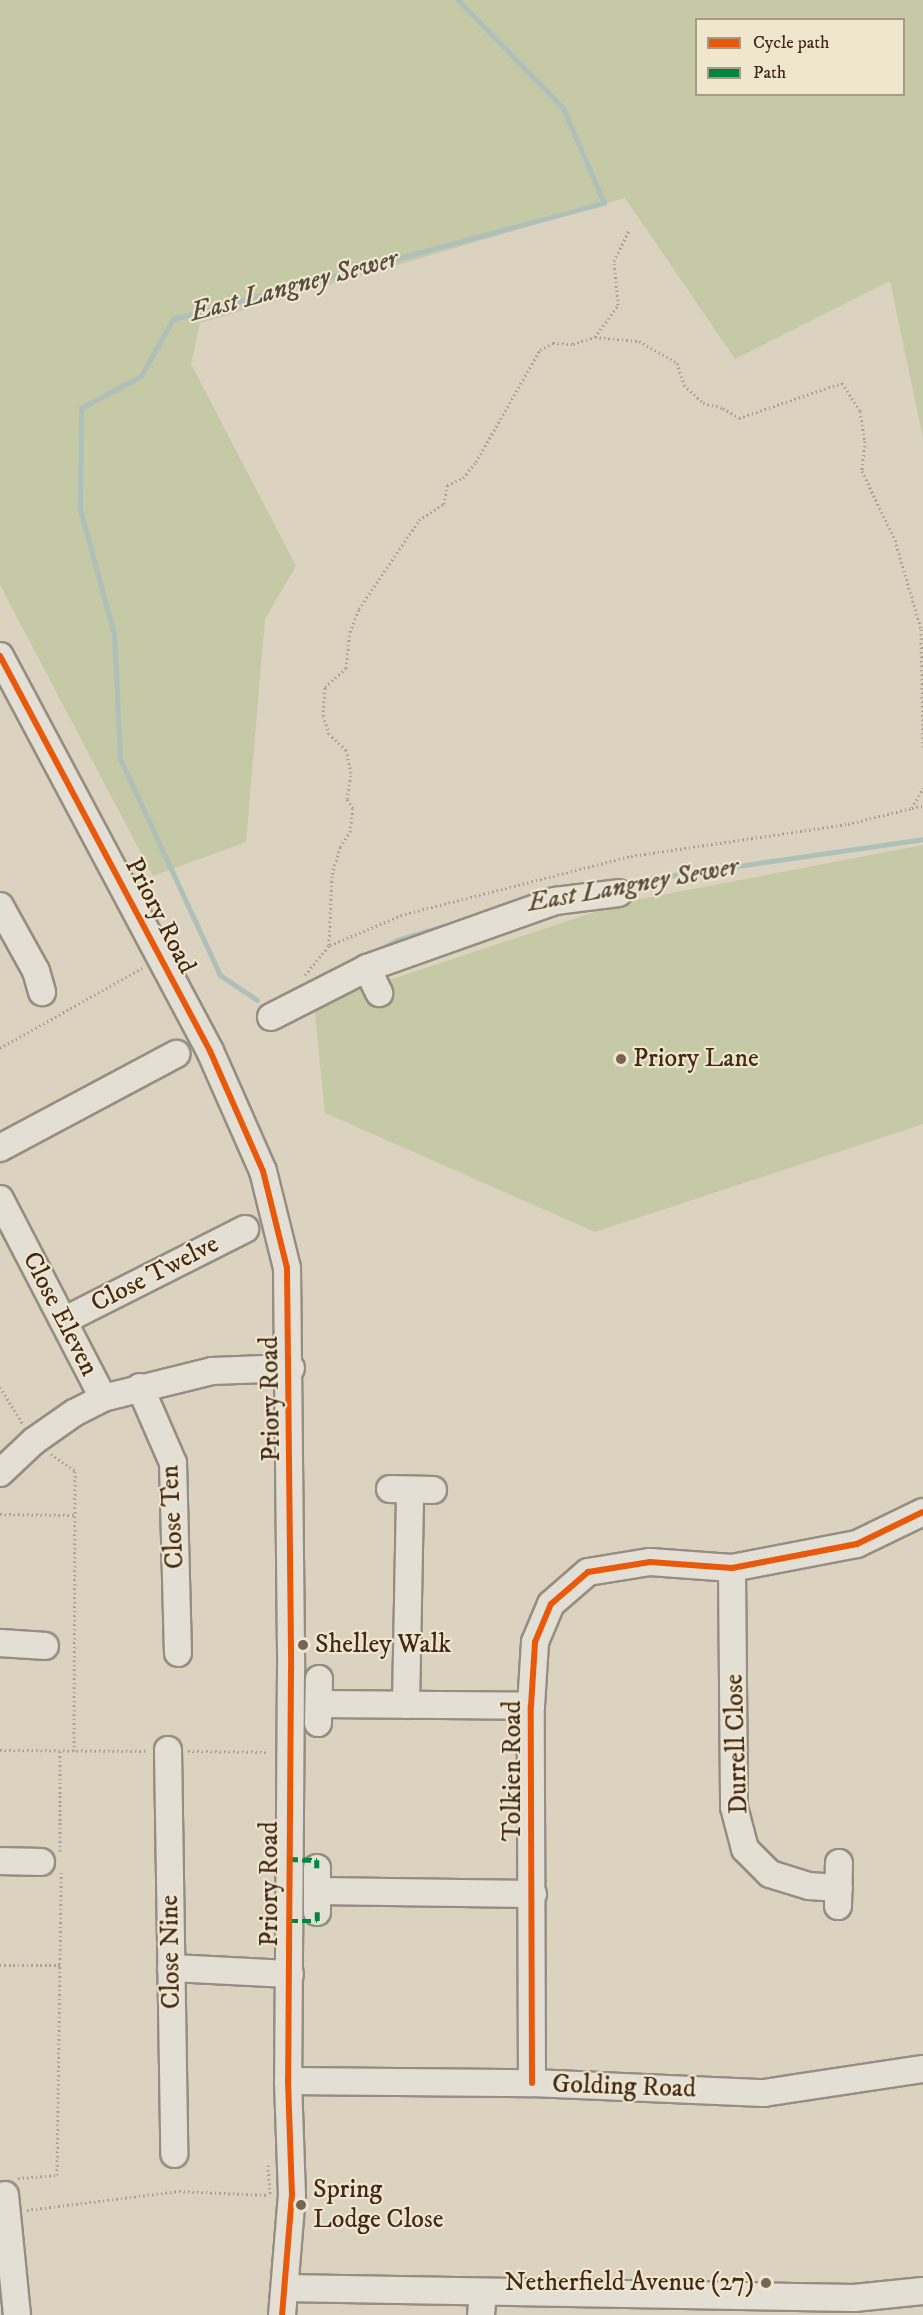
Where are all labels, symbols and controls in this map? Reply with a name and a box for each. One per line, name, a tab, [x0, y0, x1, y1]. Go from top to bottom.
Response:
legend	[695, 18, 905, 96]
text: Cycle path	[753, 32, 830, 54]
text: Path	[753, 62, 786, 84]
water label: East Langney Sewer	[187, 243, 401, 329]
water label: East Langney Sewer	[525, 851, 741, 919]
street label: Priory Road	[118, 853, 202, 979]
place label: Priory Lane	[633, 1043, 759, 1075]
marker: Priory Lane	[614, 1052, 628, 1066]
street label: Close Twelve	[86, 1229, 224, 1319]
street label: Close Eleven	[15, 1247, 105, 1381]
street label: Priory Road	[254, 1336, 288, 1462]
street label: Close Ten	[155, 1464, 191, 1570]
place label: Shelley Walk	[315, 1629, 451, 1661]
marker: Shelley Walk	[296, 1638, 310, 1652]
street label: Durrell Close	[719, 1673, 755, 1815]
street label: Tolkien Road	[497, 1701, 529, 1841]
street label: Priory Road	[254, 1821, 286, 1947]
street label: Close Nine	[154, 1895, 188, 2009]
street label: Golding Road	[552, 2069, 696, 2105]
place label: Spring Lodge Close	[313, 2174, 443, 2236]
marker: Spring Lodge Close	[294, 2198, 308, 2212]
place label: Netherfield Avenue (27)	[505, 2267, 754, 2299]
marker: Netherfield Avenue (27)	[759, 2276, 773, 2290]

